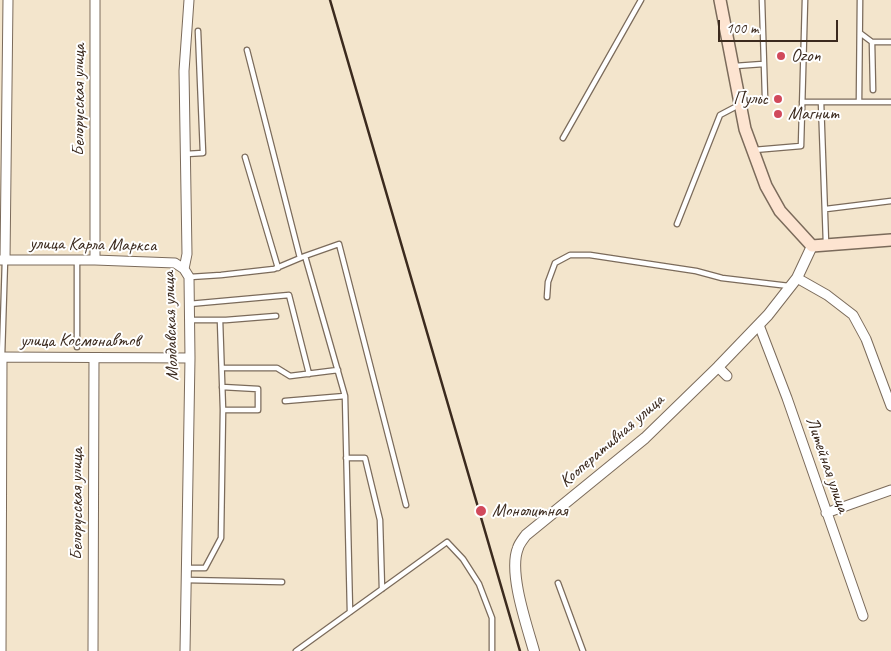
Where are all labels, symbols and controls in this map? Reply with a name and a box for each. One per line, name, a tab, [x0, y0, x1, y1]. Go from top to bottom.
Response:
scale bar	[721, 10, 841, 42]
text: 100 m	[726, 19, 758, 38]
street label: Белорусская улица	[68, 44, 90, 156]
place label: Ozon	[791, 45, 821, 67]
marker: Ozon	[775, 50, 787, 62]
place label: Пульс	[733, 88, 768, 110]
marker: Пульс	[772, 93, 784, 105]
place label: Магнит	[788, 103, 839, 125]
marker: Магнит	[772, 108, 784, 120]
street label: улица Карла Маркса	[29, 233, 157, 257]
street label: Молдавская улица	[158, 271, 184, 381]
street label: улица Космонавтов	[20, 330, 140, 352]
street label: Кооперативная улица	[555, 390, 669, 492]
street label: Литейная улица	[801, 414, 853, 516]
street label: Белорусская улица	[66, 448, 88, 560]
place label: Монолитная	[492, 500, 567, 522]
marker: Монолитная	[474, 504, 488, 518]

